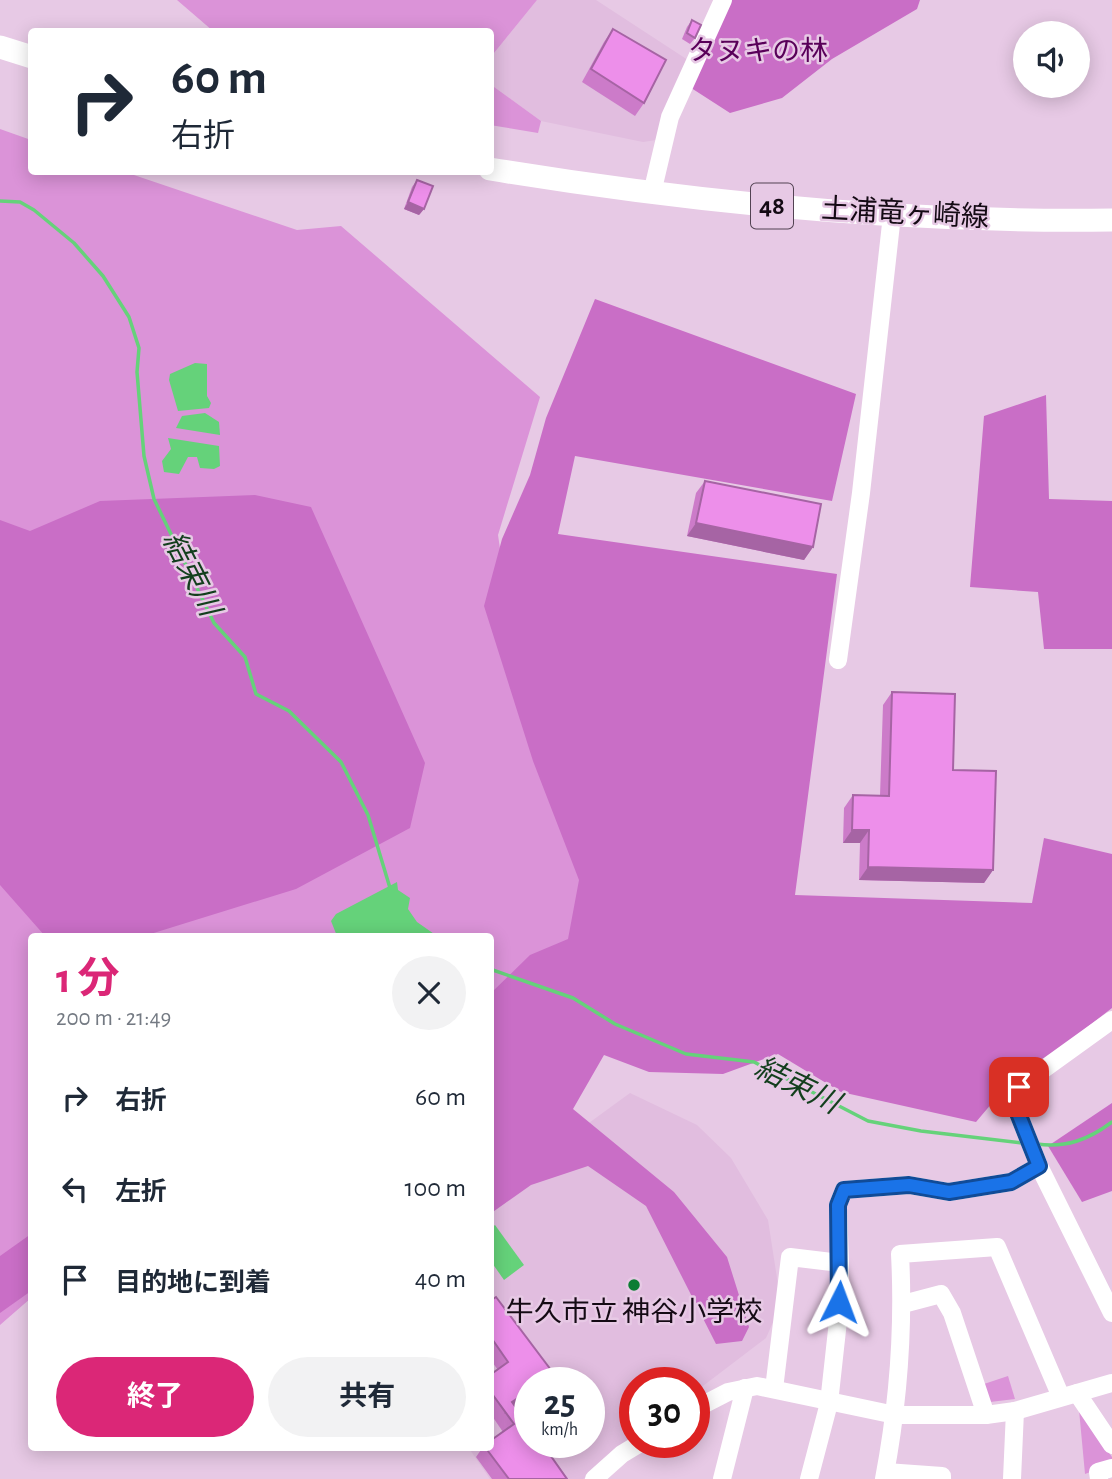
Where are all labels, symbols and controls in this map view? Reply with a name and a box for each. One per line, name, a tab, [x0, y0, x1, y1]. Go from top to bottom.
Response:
map controls	[1013, 21, 1090, 98]
button: sound	[1013, 21, 1090, 98]
park label: タヌキの林	[688, 36, 828, 66]
text: 60 m	[171, 54, 267, 103]
icon: right	[56, 56, 147, 147]
text: 右折	[171, 120, 235, 152]
road number: 48	[751, 183, 793, 228]
street label: 土浦竜ヶ崎線	[820, 194, 990, 232]
water label: 結束川	[157, 526, 228, 624]
button: close	[392, 956, 466, 1030]
text: 1 分	[56, 958, 119, 1000]
text: 200 m · 21:49	[56, 1007, 171, 1030]
water label: 結束川	[750, 1051, 848, 1121]
pin	[989, 1057, 1049, 1117]
icon: arrive	[1000, 1068, 1038, 1106]
icon: right	[56, 1079, 94, 1117]
text: 60 m	[415, 1084, 466, 1110]
text: 右折	[115, 1088, 167, 1114]
icon: left	[56, 1170, 94, 1208]
text: 100 m	[405, 1175, 466, 1201]
text: 左折	[115, 1179, 167, 1205]
icon: arrive	[56, 1261, 94, 1299]
position arrow	[802, 1265, 876, 1339]
text: 40 m	[415, 1266, 466, 1292]
text: 目的地に到着	[115, 1270, 271, 1296]
marker: 牛久市立 神谷小学校	[626, 1277, 642, 1293]
place label: 牛久市立 神谷小学校	[506, 1297, 762, 1327]
button: 終了	[56, 1357, 254, 1437]
button: 共有	[268, 1357, 466, 1437]
speed limit sign: 30	[619, 1367, 710, 1458]
text: 25	[544, 1386, 575, 1421]
text: km/h	[541, 1421, 578, 1439]

